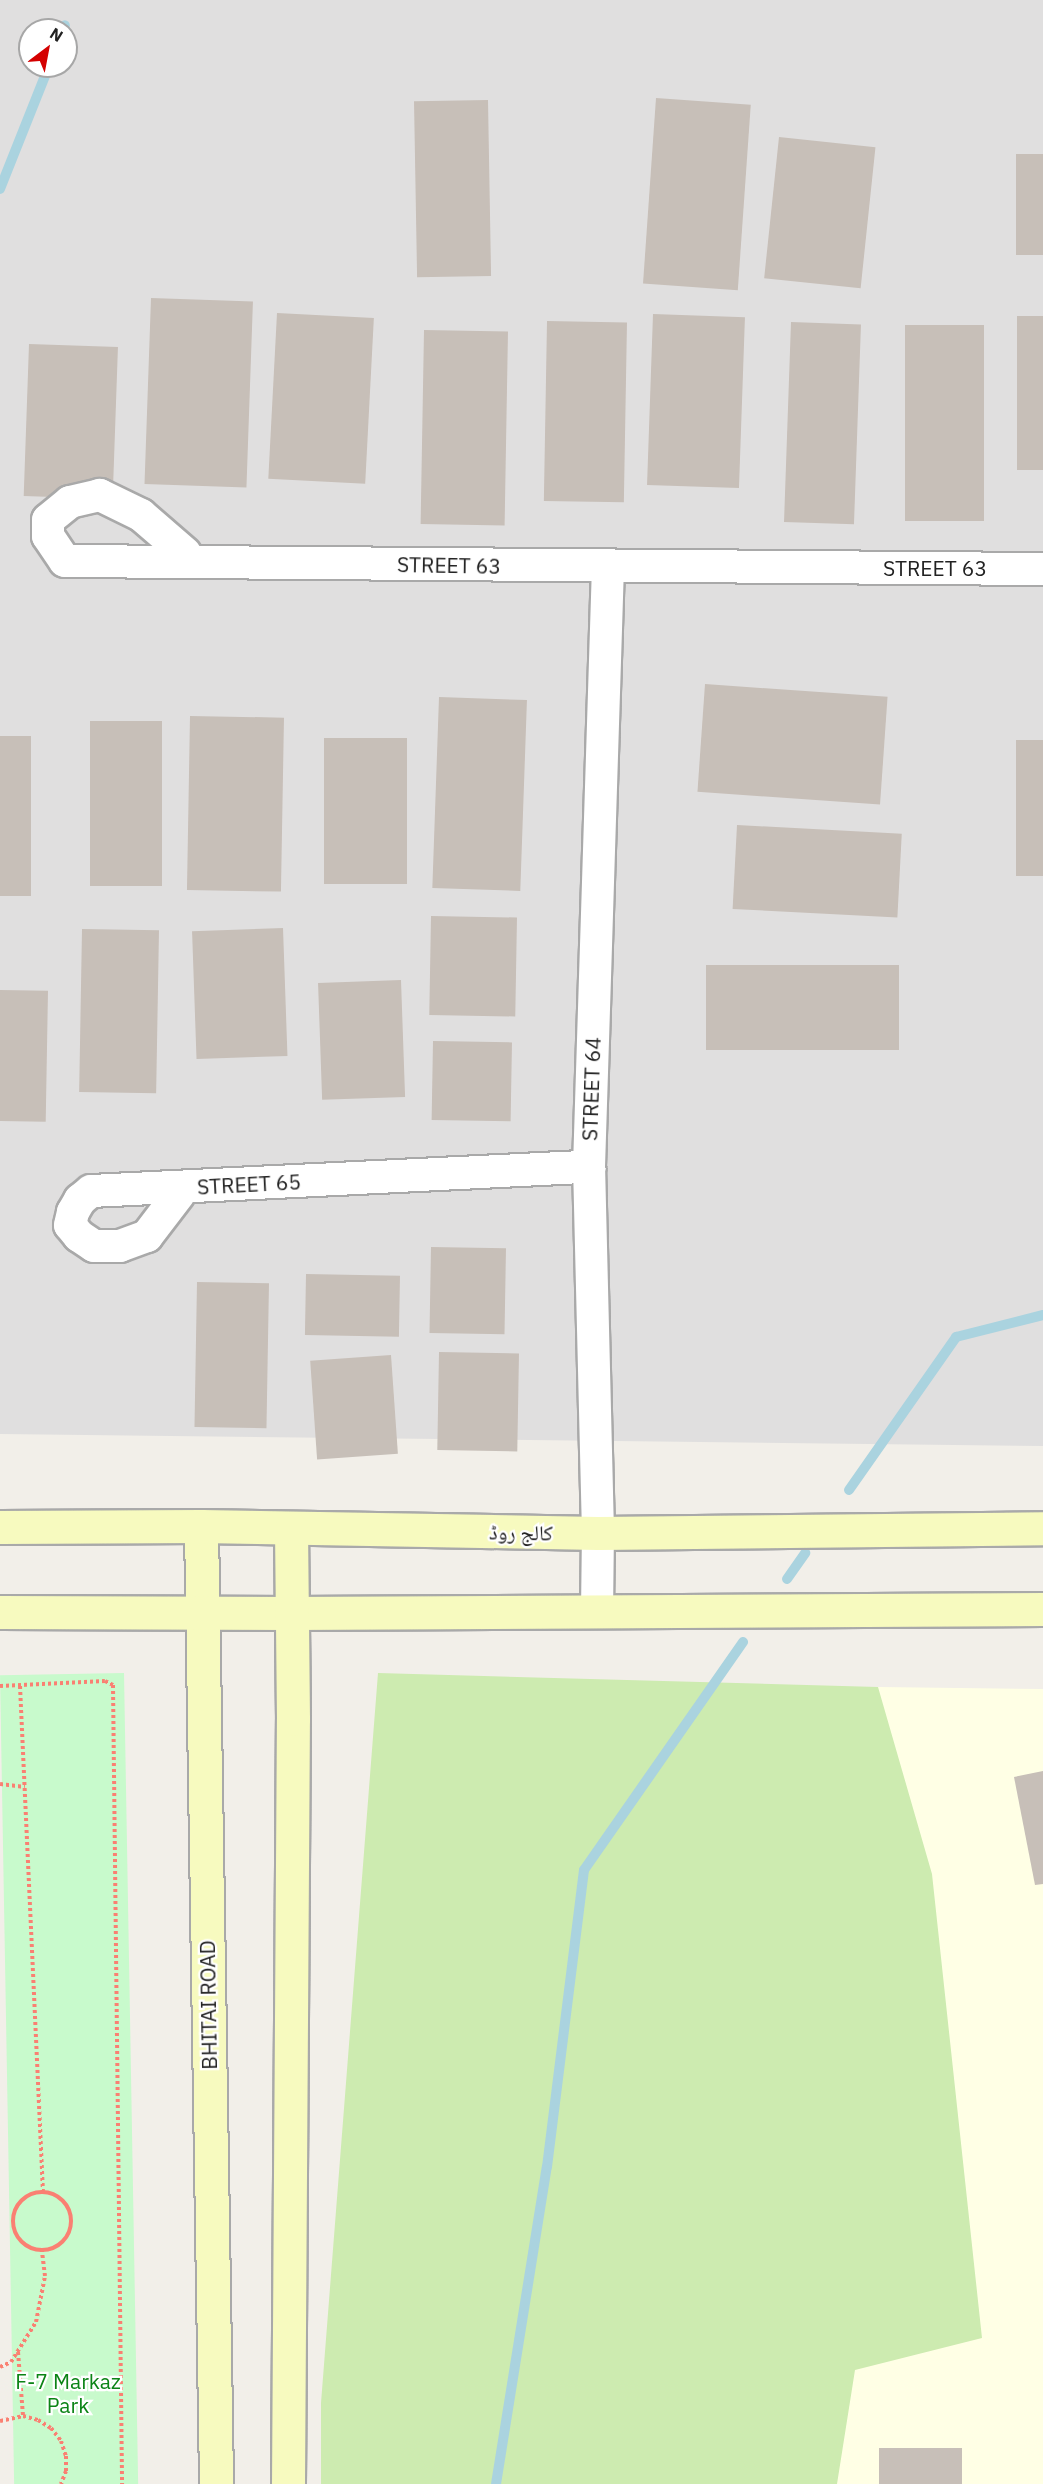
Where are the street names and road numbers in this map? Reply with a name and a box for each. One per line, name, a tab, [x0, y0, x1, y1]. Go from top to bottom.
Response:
street label: STREET 63	[397, 551, 501, 579]
street label: STREET 63	[883, 555, 987, 581]
street label: STREET 64	[577, 1037, 605, 1141]
street label: STREET 65	[196, 1169, 302, 1199]
street label: کالج روڈ	[489, 1519, 553, 1545]
street label: BHITAI ROAD	[194, 1940, 222, 2070]

